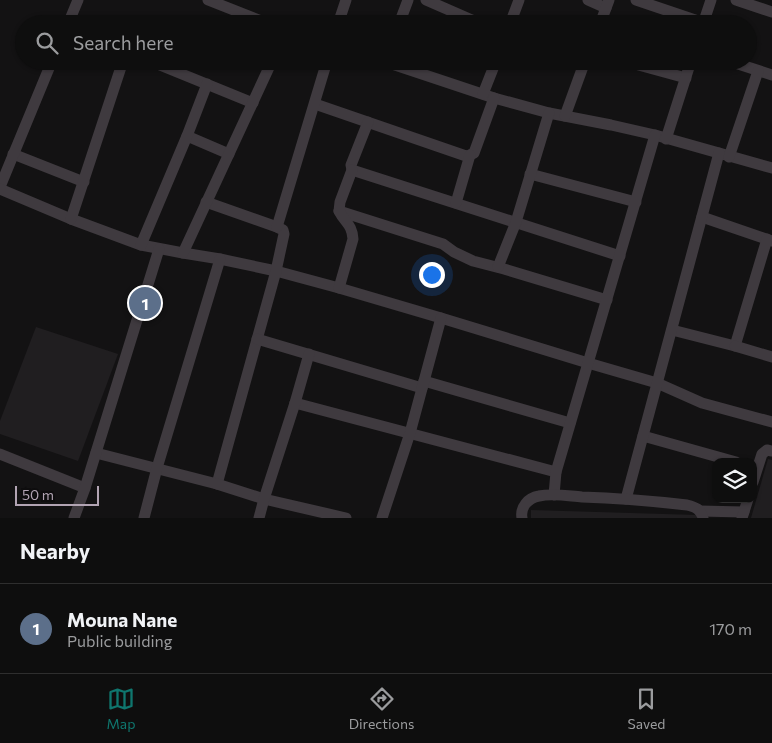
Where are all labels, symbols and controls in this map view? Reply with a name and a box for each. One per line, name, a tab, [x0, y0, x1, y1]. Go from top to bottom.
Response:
search box	[15, 15, 757, 70]
icon: search	[33, 29, 61, 57]
text: Search here	[73, 31, 173, 54]
your location	[419, 262, 445, 288]
pin: 1	[129, 284, 161, 322]
map controls	[712, 458, 757, 503]
button: layers	[712, 458, 757, 503]
scale bar	[15, 483, 99, 506]
text: 50 m	[22, 486, 54, 503]
text: Nearby	[20, 538, 90, 563]
text: Mouna Nane	[67, 608, 177, 631]
text: 1	[32, 619, 40, 638]
text: 170 m	[709, 619, 752, 638]
text: Public building	[67, 631, 172, 650]
tab: Map	[107, 685, 135, 732]
tab: Directions	[349, 685, 414, 732]
tab: Saved	[628, 685, 665, 732]

